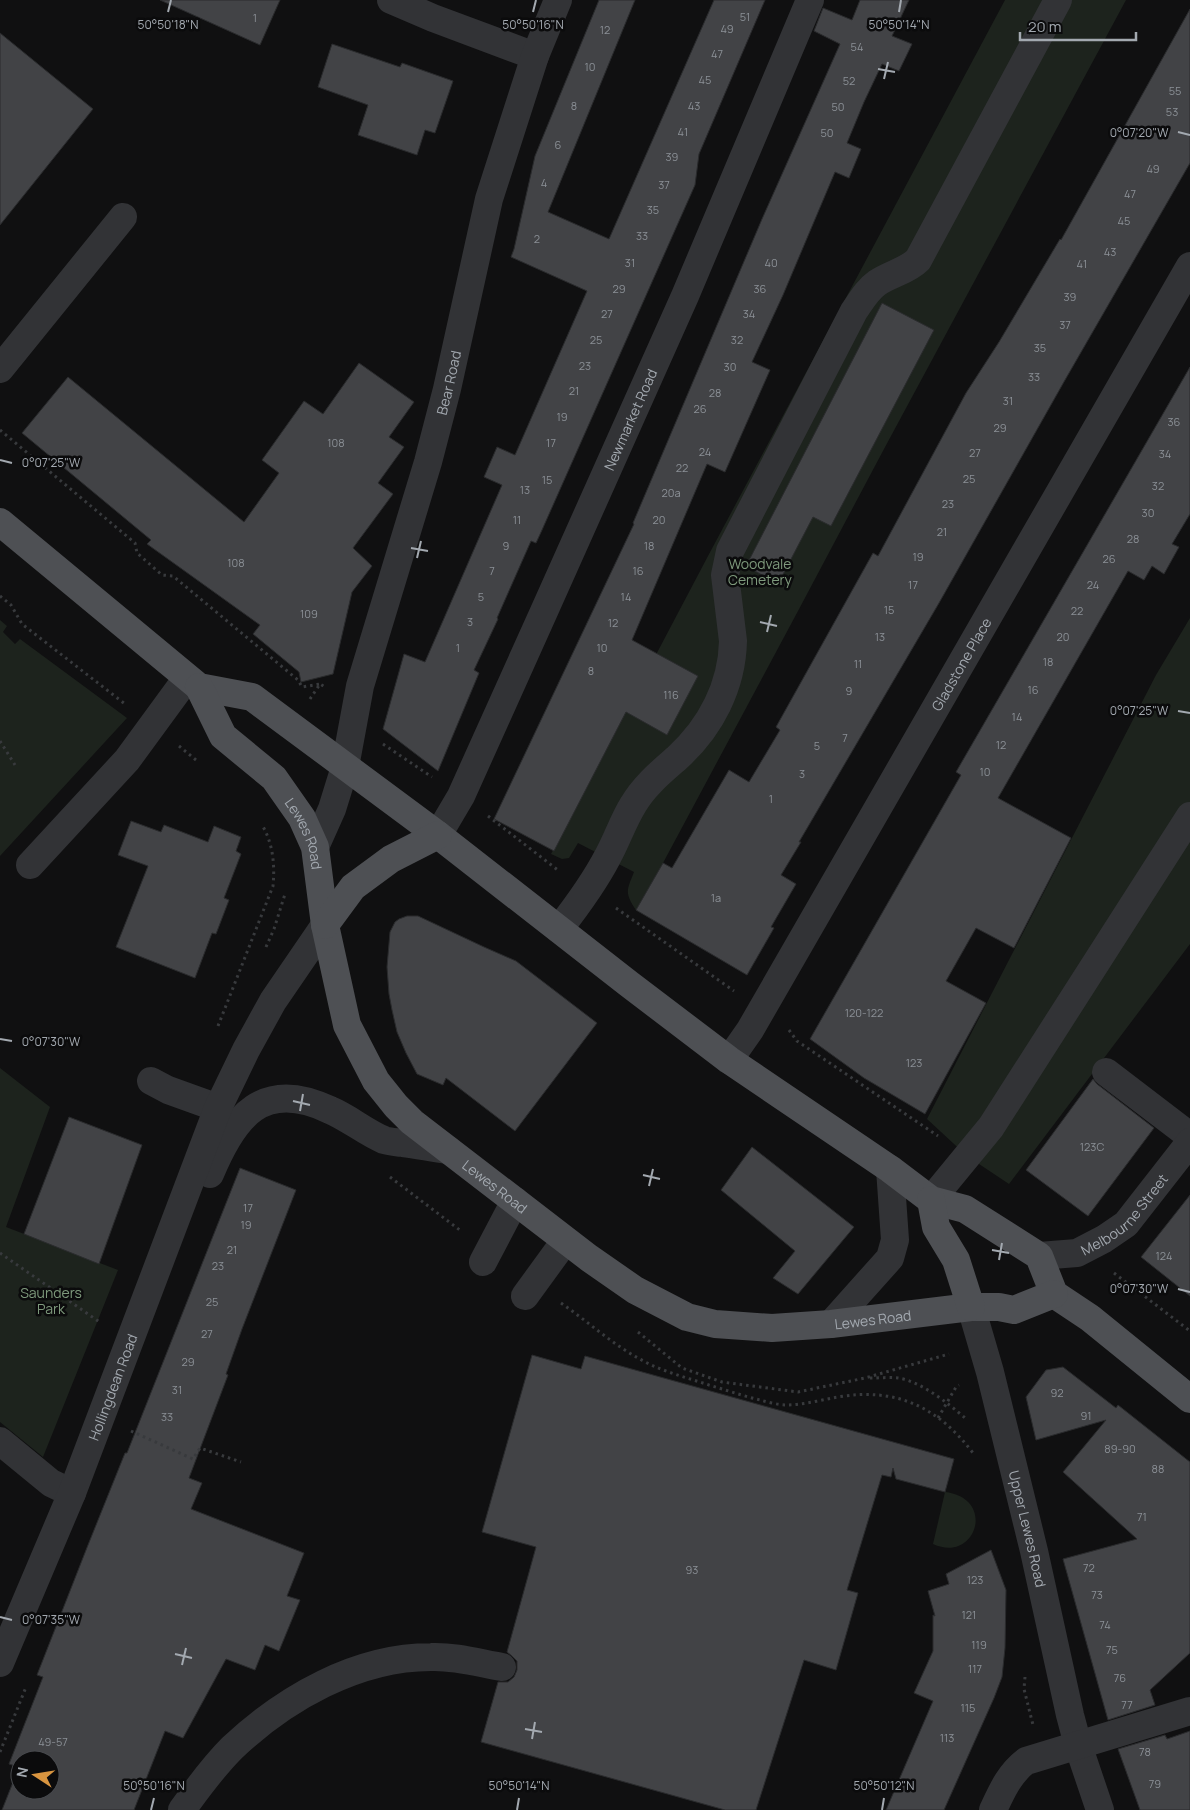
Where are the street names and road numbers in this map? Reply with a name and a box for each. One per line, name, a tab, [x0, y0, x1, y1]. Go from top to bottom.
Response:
street label: Bear Road	[431, 349, 465, 417]
street label: Newmarket Road	[599, 365, 661, 473]
street label: Gladstone Place	[926, 614, 995, 714]
street label: Lewes Road	[281, 794, 327, 870]
street label: Lewes Road	[459, 1155, 532, 1217]
street label: Melbourne Street	[1077, 1169, 1172, 1259]
street label: Lewes Road	[833, 1305, 912, 1333]
street label: Hollingdean Road	[83, 1331, 141, 1443]
street label: Upper Lewes Road	[1005, 1468, 1051, 1589]

